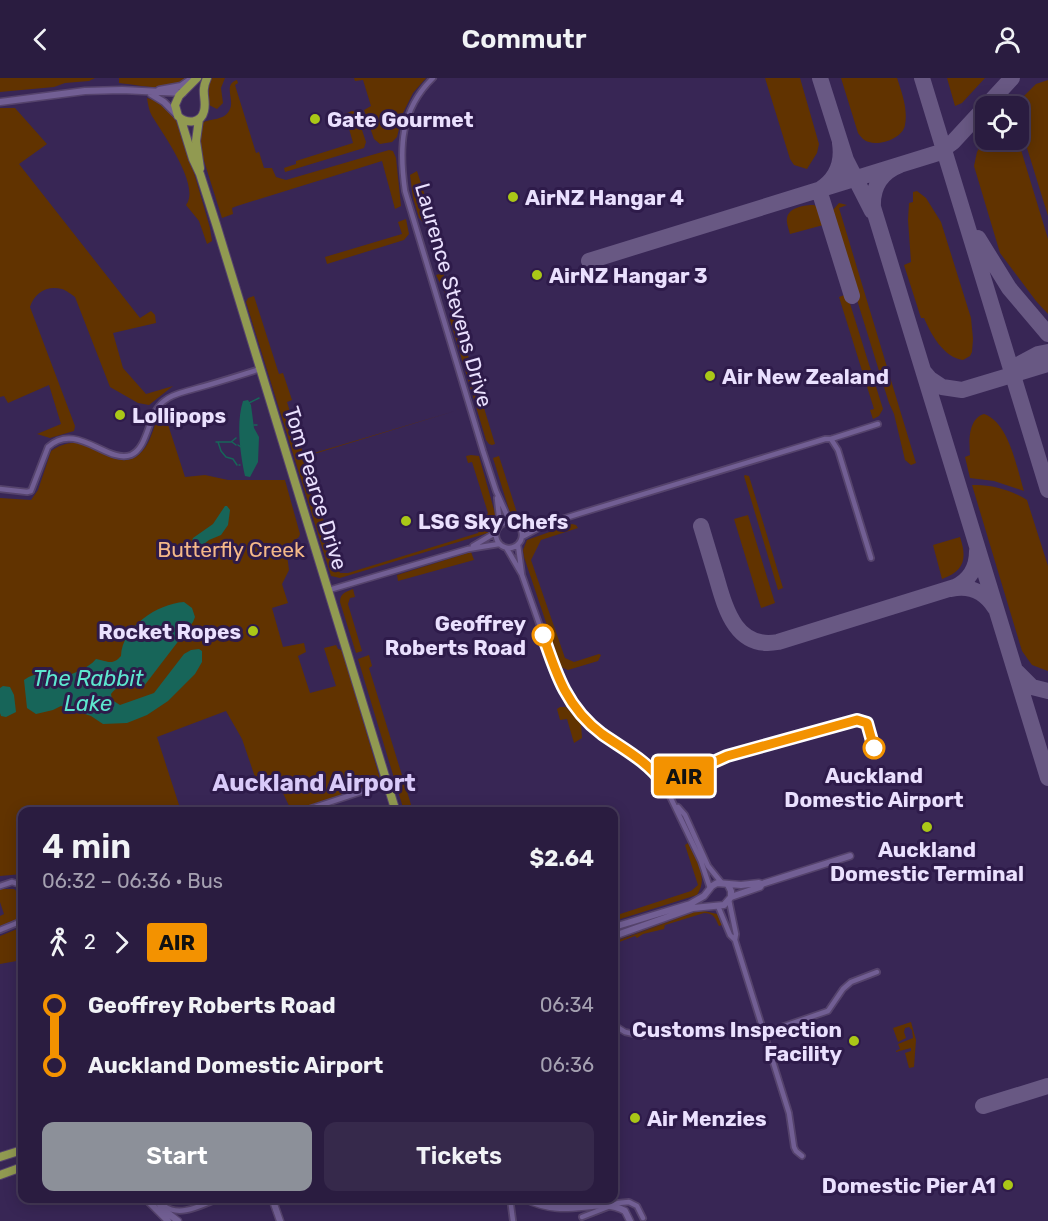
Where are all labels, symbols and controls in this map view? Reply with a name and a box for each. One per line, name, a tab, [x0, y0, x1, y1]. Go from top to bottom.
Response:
icon: back	[24, 23, 57, 56]
text: Commutr	[462, 23, 586, 55]
icon: person	[991, 23, 1024, 56]
map controls	[975, 96, 1029, 150]
button: locate	[975, 96, 1029, 150]
place label: Gate Gourmet	[327, 107, 474, 132]
marker: Gate Gourmet	[308, 112, 322, 126]
street label: Laurence Stevens Drive	[410, 180, 498, 410]
place label: AirNZ Hangar 4	[525, 185, 684, 210]
marker: AirNZ Hangar 4	[506, 190, 520, 204]
place label: AirNZ Hangar 3	[549, 263, 707, 288]
marker: AirNZ Hangar 3	[530, 268, 544, 282]
place label: Air New Zealand	[722, 364, 889, 389]
marker: Air New Zealand	[703, 369, 717, 383]
place label: Lollipops	[132, 403, 226, 428]
street label: Tom Pearce Drive	[279, 403, 353, 573]
marker: Lollipops	[113, 408, 127, 422]
place label: LSG Sky Chefs	[418, 509, 568, 534]
marker: LSG Sky Chefs	[399, 514, 413, 528]
park label: Butterfly Creek	[157, 537, 305, 562]
place label: Geoffrey Roberts Road	[385, 611, 526, 660]
place label: Rocket Ropes	[98, 619, 241, 644]
marker: Rocket Ropes	[246, 624, 260, 638]
marker: Geoffrey Roberts Road	[532, 624, 554, 646]
water label: The Rabbit Lake	[33, 665, 144, 717]
marker: Auckland Domestic Airport	[863, 737, 885, 759]
line badge: AIR	[650, 756, 718, 796]
place label: Auckland Domestic Airport	[784, 763, 964, 812]
text: AIR	[666, 764, 702, 789]
district label: Auckland Airport	[212, 769, 416, 797]
marker: Auckland Domestic Terminal	[920, 820, 934, 834]
text: 4 min	[42, 827, 131, 866]
place label: Auckland Domestic Terminal	[830, 837, 1024, 886]
text: $2.64	[530, 845, 594, 872]
text: 06:32 – 06:36 · Bus	[42, 869, 223, 893]
icon: walk	[42, 926, 75, 959]
icon: forward	[105, 926, 138, 959]
text: 2	[84, 930, 96, 954]
text: AIR	[159, 930, 195, 955]
text: Geoffrey Roberts Road	[88, 992, 336, 1019]
text: 06:34	[540, 993, 594, 1017]
place label: Customs Inspection Facility	[632, 1017, 842, 1066]
marker: Customs Inspection Facility	[847, 1034, 861, 1048]
text: Auckland Domestic Airport	[88, 1052, 383, 1079]
text: 06:36	[540, 1053, 594, 1077]
place label: Air Menzies	[647, 1106, 767, 1131]
marker: Air Menzies	[628, 1111, 642, 1125]
button: Start	[42, 1122, 312, 1191]
button: Tickets	[324, 1122, 594, 1191]
place label: Domestic Pier A1	[822, 1173, 996, 1198]
marker: Domestic Pier A1	[1001, 1178, 1015, 1192]

